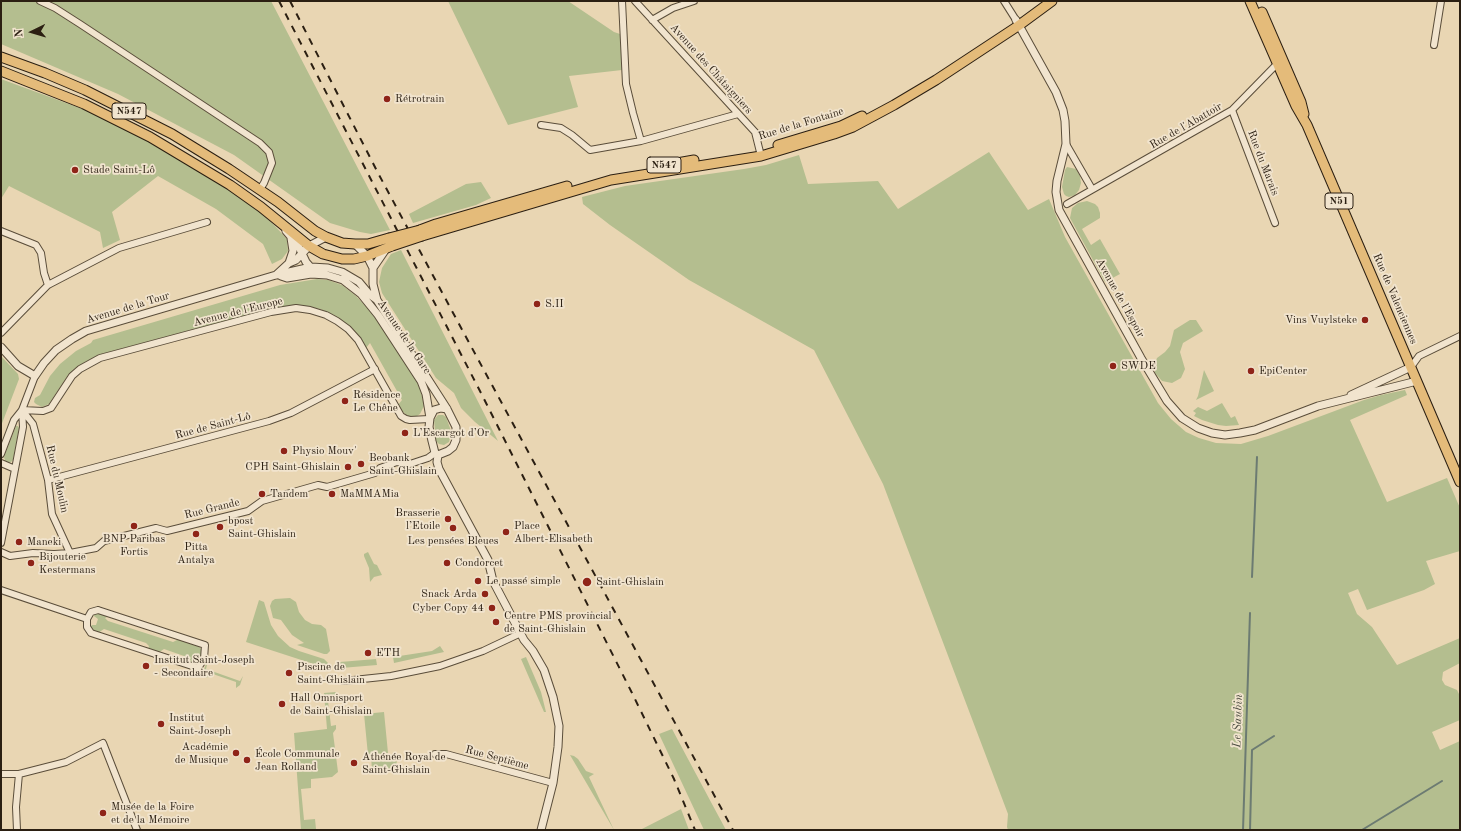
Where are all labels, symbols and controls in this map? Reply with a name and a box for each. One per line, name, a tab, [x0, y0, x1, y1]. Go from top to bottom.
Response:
north arrow	[12, 12, 52, 52]
street label: Avenue des Châtaigniers	[667, 21, 755, 117]
text: N	[14, 28, 25, 38]
place label: Rétrotrain	[395, 92, 444, 106]
marker: Rétrotrain	[382, 94, 392, 104]
street label: Rue de l'Abattoir	[1147, 100, 1225, 152]
road number: N547	[112, 103, 146, 119]
street label: Rue de la Fontaine	[757, 105, 845, 143]
street label: Rue du Marais	[1244, 128, 1282, 198]
road number: N547	[647, 157, 681, 173]
place label: Stade Saint-Lô	[83, 163, 155, 177]
marker: Stade Saint-Lô	[70, 165, 80, 175]
road number: N51	[1325, 193, 1353, 209]
street label: Rue de Valenciennes	[1370, 252, 1420, 346]
street label: Avenue de l'Espoir	[1093, 256, 1147, 340]
street label: Avenue de la Tour	[85, 289, 171, 327]
street label: Avenue de l'Europe	[192, 295, 284, 329]
place label: S.II	[545, 297, 564, 311]
street label: Avenue de la Gare	[374, 298, 434, 376]
marker: S.II	[532, 299, 542, 309]
place label: Vins Vuylsteke	[1285, 313, 1357, 327]
marker: Vins Vuylsteke	[1360, 315, 1370, 325]
place label: SWDE	[1121, 359, 1156, 373]
marker: SWDE	[1108, 361, 1118, 371]
place label: EpiCenter	[1259, 364, 1307, 378]
marker: EpiCenter	[1246, 366, 1256, 376]
place label: Résidence Le Chêne	[353, 388, 400, 414]
marker: Résidence Le Chêne	[340, 396, 350, 406]
street label: Rue de Saint-Lô	[174, 410, 252, 442]
place label: L’Escargot d’Or	[413, 426, 489, 440]
marker: L’Escargot d’Or	[400, 428, 410, 438]
street label: Rue du Moulin	[43, 444, 71, 514]
place label: Physio Mouv'	[292, 444, 357, 458]
marker: Physio Mouv'	[279, 446, 289, 456]
place label: Beobank Saint-Ghislain	[369, 451, 437, 477]
marker: Beobank Saint-Ghislain	[356, 459, 366, 469]
place label: CPH Saint-Ghislain	[245, 460, 340, 474]
marker: CPH Saint-Ghislain	[343, 462, 353, 472]
place label: Tandem	[270, 487, 308, 501]
place label: MaMMAMia	[340, 487, 399, 501]
marker: Tandem	[257, 489, 267, 499]
marker: MaMMAMia	[327, 489, 337, 499]
street label: Rue Grande	[183, 496, 241, 522]
place label: Brasserie l’Etoile	[395, 506, 440, 532]
place label: bpost Saint-Ghislain	[228, 514, 296, 540]
marker: Brasserie l’Etoile	[443, 514, 453, 524]
place label: Place Albert-Elisabeth	[514, 519, 593, 545]
marker: BNP Paribas Fortis	[129, 521, 139, 531]
marker: bpost Saint-Ghislain	[215, 522, 225, 532]
marker: Les pensées Bleues	[448, 523, 458, 533]
marker: Place Albert-Elisabeth	[501, 527, 511, 537]
marker: Pitta Antalya	[191, 529, 201, 539]
place label: BNP Paribas Fortis	[103, 532, 165, 558]
place label: Les pensées Bleues	[407, 534, 499, 548]
place label: Maneki	[27, 535, 61, 549]
marker: Maneki	[14, 537, 24, 547]
place label: Pitta Antalya	[177, 540, 215, 566]
place label: Bijouterie Kestermans	[39, 550, 95, 576]
place label: Condorcet	[455, 556, 503, 570]
marker: Bijouterie Kestermans	[26, 558, 36, 568]
marker: Condorcet	[442, 558, 452, 568]
place label: Le passé simple	[486, 574, 561, 588]
place label: Saint-Ghislain	[596, 575, 664, 589]
marker: Le passé simple	[473, 576, 483, 586]
marker: Saint-Ghislain	[581, 576, 593, 588]
place label: Snack Arda	[421, 587, 477, 601]
marker: Snack Arda	[480, 589, 490, 599]
place label: Cyber Copy 44	[412, 601, 484, 615]
marker: Cyber Copy 44	[487, 603, 497, 613]
place label: Centre PMS provincial de Saint-Ghislain	[504, 609, 612, 635]
marker: Centre PMS provincial de Saint-Ghislain	[491, 617, 501, 627]
place label: ETH	[376, 646, 400, 660]
marker: ETH	[363, 648, 373, 658]
place label: Institut Saint-Joseph - Secondaire	[154, 653, 255, 679]
place label: Piscine de Saint-Ghislain	[297, 660, 365, 686]
marker: Institut Saint-Joseph - Secondaire	[141, 661, 151, 671]
marker: Piscine de Saint-Ghislain	[284, 668, 294, 678]
place label: Hall Omnisport de Saint-Ghislain	[290, 691, 372, 717]
water label: Le Saubin	[1230, 694, 1246, 748]
marker: Hall Omnisport de Saint-Ghislain	[277, 699, 287, 709]
place label: Institut Saint-Joseph	[169, 711, 231, 737]
marker: Institut Saint-Joseph	[156, 719, 166, 729]
place label: Académie de Musique	[175, 740, 228, 766]
street label: Rue Septième	[464, 743, 530, 773]
place label: École Communale Jean Rolland	[255, 747, 340, 773]
marker: Académie de Musique	[231, 748, 241, 758]
place label: Athénée Royal de Saint-Ghislain	[362, 750, 446, 776]
marker: École Communale Jean Rolland	[242, 755, 252, 765]
marker: Athénée Royal de Saint-Ghislain	[349, 758, 359, 768]
place label: Musée de la Foire et de la Mémoire	[111, 800, 194, 826]
marker: Musée de la Foire et de la Mémoire	[98, 808, 108, 818]

